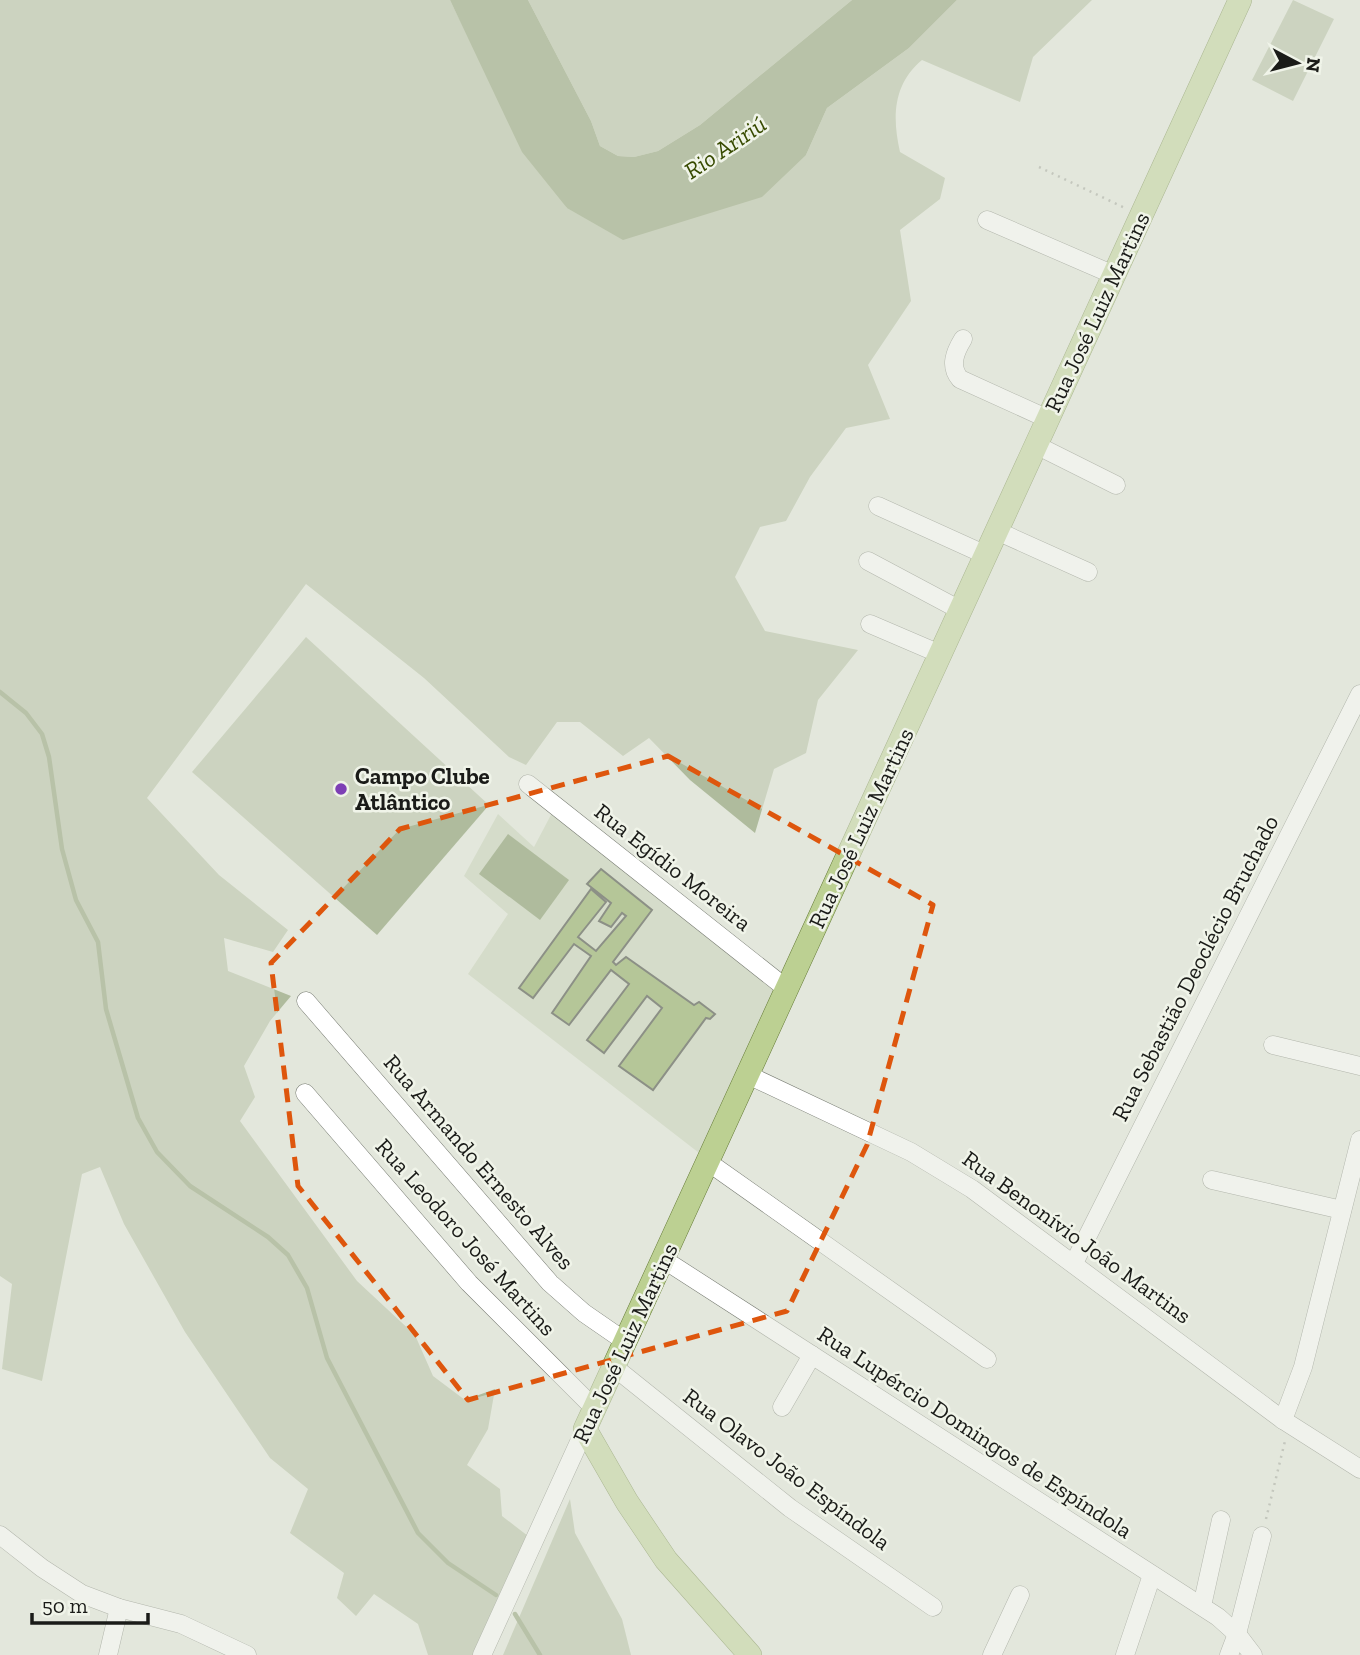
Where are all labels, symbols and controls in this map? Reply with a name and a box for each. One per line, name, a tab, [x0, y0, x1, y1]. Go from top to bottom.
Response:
north arrow	[1262, 28, 1332, 98]
text: N	[1301, 56, 1326, 74]
water label: Rio Aririú	[678, 109, 772, 185]
street label: Rua José Luiz Martins	[1038, 208, 1156, 416]
street label: Rua José Luiz Martins	[802, 724, 920, 932]
place label: Campo Clube Atlântico	[355, 762, 490, 816]
marker: Campo Clube Atlântico	[333, 781, 349, 797]
street label: Rua Egídio Moreira	[589, 797, 757, 937]
street label: Rua Sebastião Deoclécio Bruchado	[1106, 811, 1284, 1125]
street label: Rua Armando Ernesto Alves	[378, 1049, 580, 1275]
street label: Rua Leodoro José Martins	[370, 1132, 562, 1342]
street label: Rua Benonívio João Martins	[957, 1145, 1197, 1329]
street label: Rua José Luiz Martins	[566, 1239, 684, 1447]
street label: Rua Lupércio Domingos de Espíndola	[813, 1320, 1137, 1544]
street label: Rua Olavo João Espíndola	[678, 1382, 896, 1556]
scale bar	[32, 1582, 147, 1626]
text: 50 m	[42, 1593, 88, 1618]

